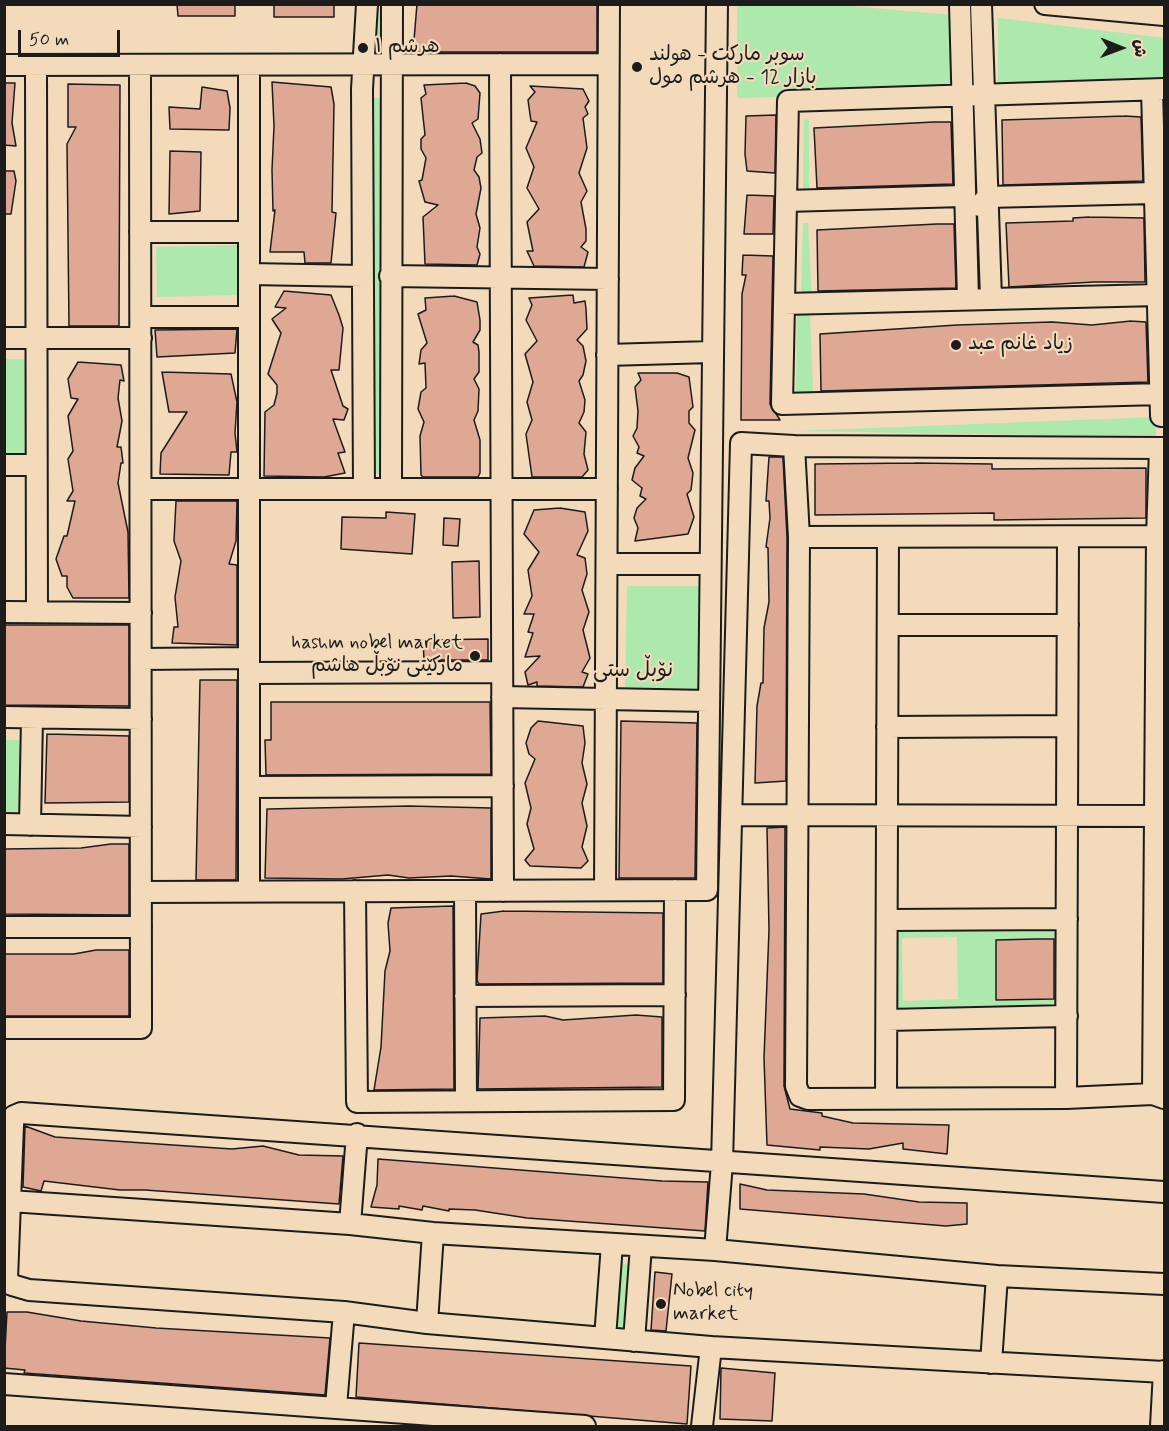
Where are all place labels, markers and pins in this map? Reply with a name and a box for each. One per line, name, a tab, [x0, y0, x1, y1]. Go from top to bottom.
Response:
place label: هرشم ١	[375, 36, 440, 60]
marker: هرشم ١	[356, 41, 370, 55]
place label: سوبر ماركت - هولند بازار 12 - هرشم مول	[649, 44, 816, 91]
marker: سوبر ماركت - هولند بازار 12 - هرشم مول	[630, 60, 644, 74]
place label: زياد غانم عبد	[968, 333, 1073, 357]
marker: زياد غانم عبد	[949, 338, 963, 352]
place label: hashm nobel market مارکێتی نۆبڵ هاشم	[291, 632, 463, 679]
marker: hashm nobel market مارکێتی نۆبڵ هاشم	[468, 649, 482, 663]
place label: Nobel city market	[673, 1280, 753, 1327]
marker: Nobel city market	[654, 1297, 668, 1311]

